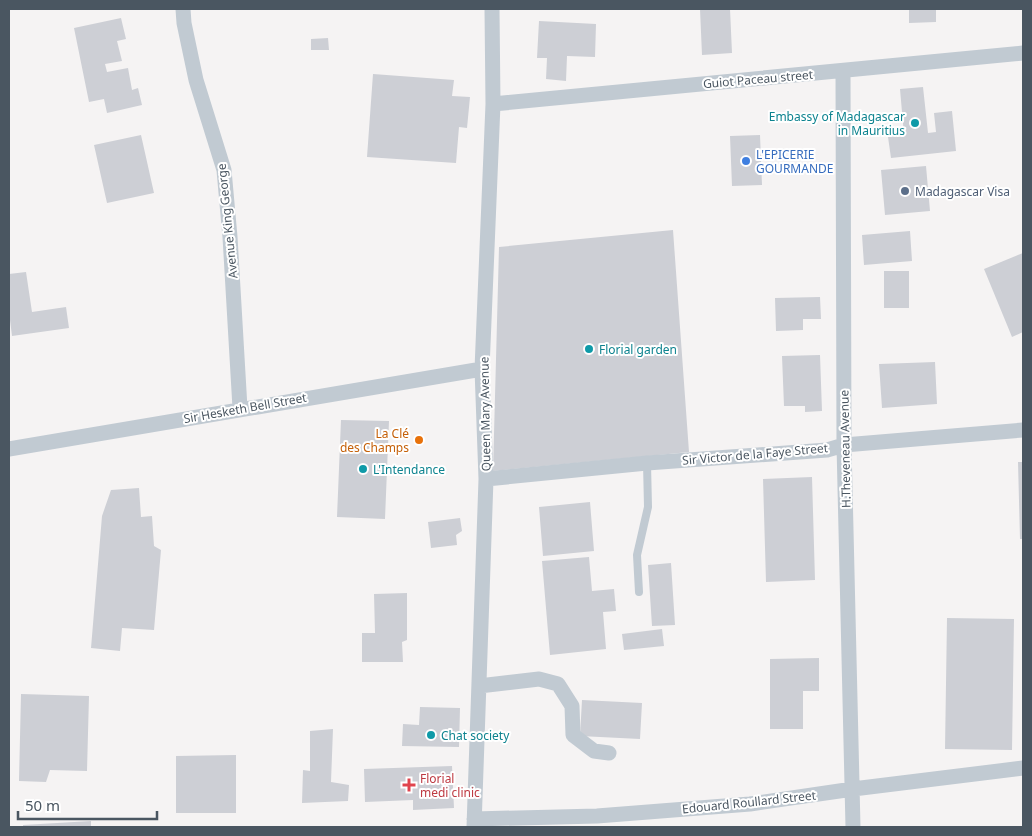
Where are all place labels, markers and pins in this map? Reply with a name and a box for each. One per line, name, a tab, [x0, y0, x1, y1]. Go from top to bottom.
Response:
place label: Embassy of Madagascar in Mauritius	[769, 108, 905, 139]
marker: Embassy of Madagascar in Mauritius	[909, 117, 921, 129]
place label: L'EPICERIE GOURMANDE	[756, 146, 833, 177]
marker: L'EPICERIE GOURMANDE	[740, 155, 752, 167]
place label: Madagascar Visa	[915, 183, 1010, 200]
marker: Madagascar Visa	[899, 185, 911, 197]
place label: Florial garden	[599, 341, 677, 358]
marker: Florial garden	[583, 343, 595, 355]
place label: La Clé des Champs	[340, 425, 409, 456]
marker: La Clé des Champs	[413, 434, 425, 446]
place label: L'Intendance	[373, 461, 445, 478]
marker: L'Intendance	[357, 463, 369, 475]
place label: Chat society	[441, 727, 510, 744]
marker: Chat society	[425, 729, 437, 741]
place label: Florial medi clinic	[420, 770, 480, 801]
marker: Florial medi clinic	[402, 778, 416, 792]

